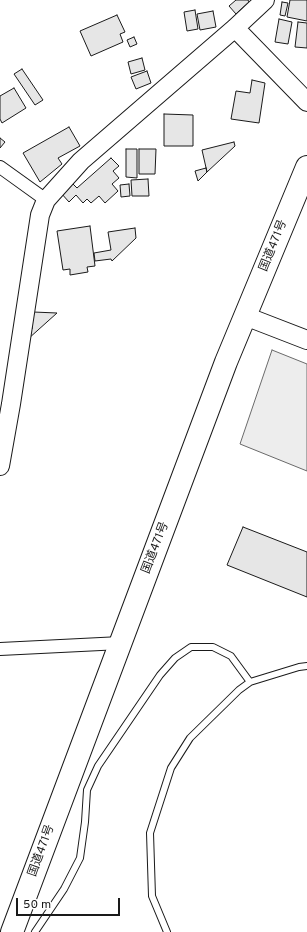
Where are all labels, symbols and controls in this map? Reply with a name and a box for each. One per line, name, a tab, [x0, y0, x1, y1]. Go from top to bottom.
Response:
street label: 国道471号	[257, 218, 291, 274]
street label: 国道471号	[140, 520, 172, 576]
street label: 国道471号	[26, 823, 58, 879]
scale bar	[18, 890, 122, 916]
text: 50 m	[23, 897, 51, 913]

